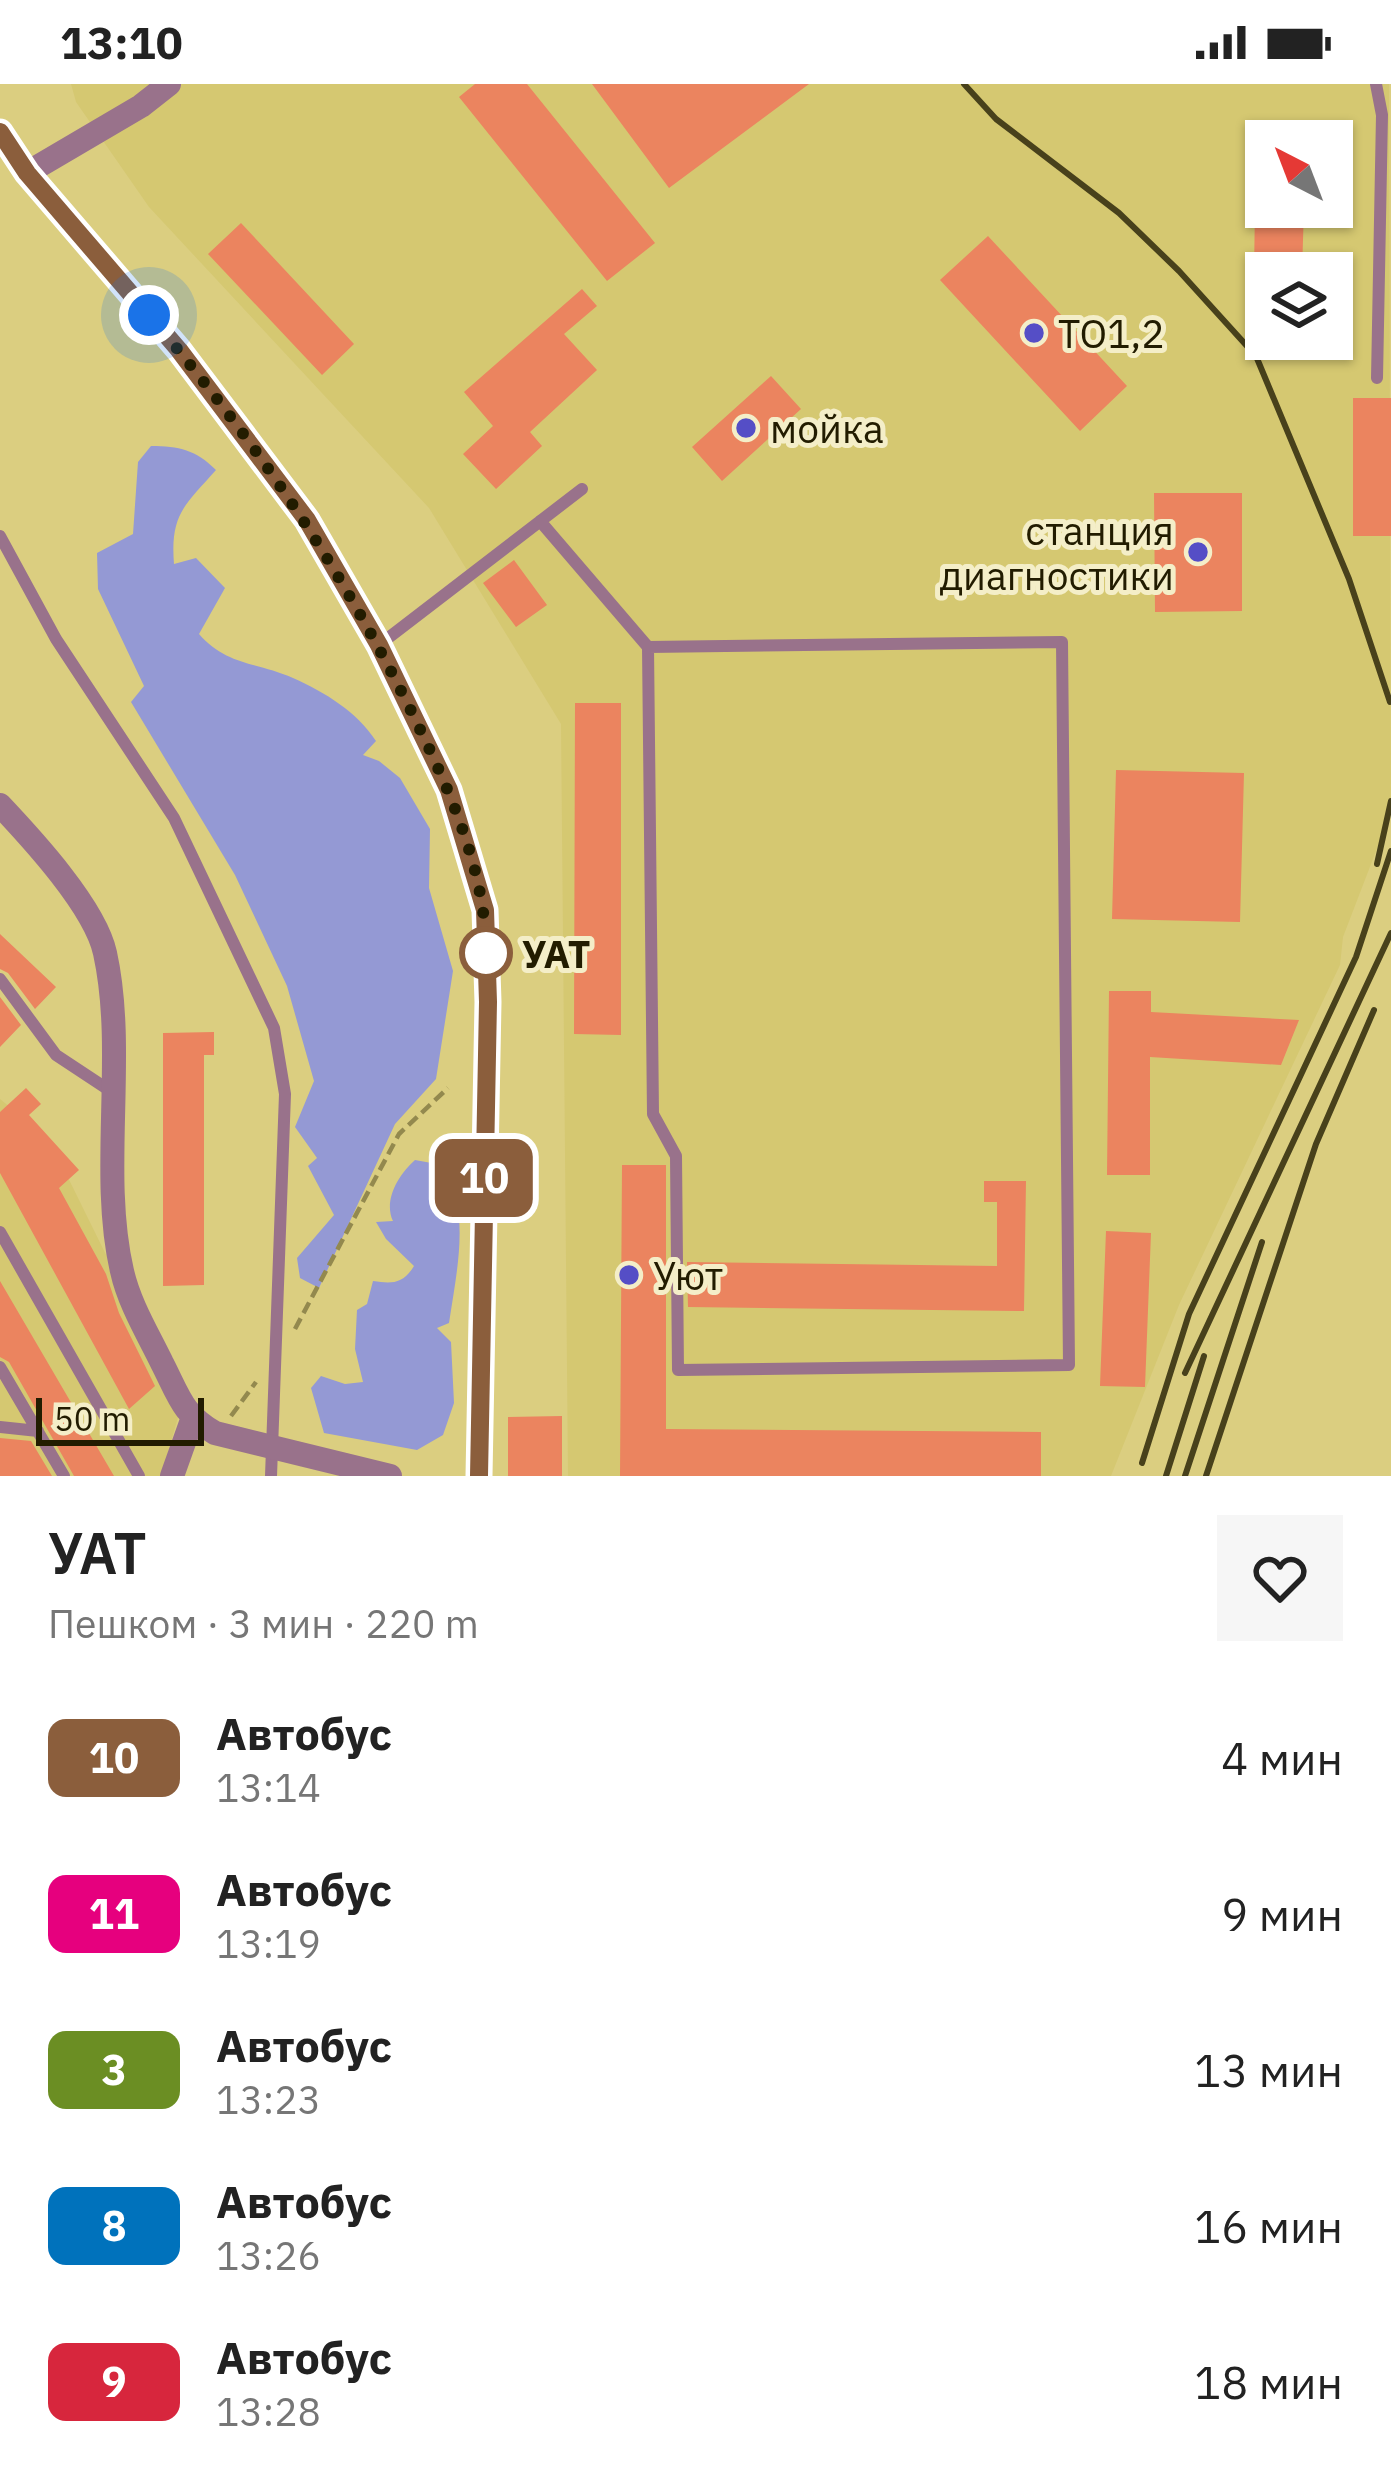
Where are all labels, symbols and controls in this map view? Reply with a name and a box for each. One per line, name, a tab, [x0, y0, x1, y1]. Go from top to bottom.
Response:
text: 13:10	[60, 13, 183, 71]
north arrow	[1245, 120, 1353, 228]
map controls	[1245, 120, 1353, 360]
button: layers	[1245, 252, 1353, 360]
your location	[119, 285, 179, 345]
place label: ТО1,2	[1058, 308, 1165, 359]
marker: ТО1,2	[1021, 320, 1047, 346]
place label: мойка	[770, 403, 884, 454]
marker: мойка	[733, 415, 759, 441]
place label: станция диагностики	[940, 505, 1174, 601]
marker: станция диагностики	[1185, 539, 1211, 565]
marker: УАТ	[461, 928, 511, 978]
place label: УАТ	[522, 928, 590, 979]
line badge: 10	[430, 1139, 538, 1217]
text: 10	[459, 1150, 509, 1205]
place label: Уют	[653, 1250, 723, 1301]
marker: Уют	[616, 1262, 642, 1288]
scale bar	[36, 1392, 204, 1445]
text: 50 m	[54, 1397, 130, 1440]
button: heart	[1217, 1515, 1343, 1641]
text: УАТ	[48, 1516, 147, 1590]
text: Пешком · 3 мин · 220 m	[48, 1598, 479, 1649]
text: Автобус	[216, 1704, 392, 1762]
text: 4 мин	[1221, 1729, 1343, 1787]
text: 10	[89, 1730, 139, 1785]
text: 13:14	[216, 1762, 321, 1813]
text: Автобус	[216, 1860, 392, 1918]
text: 9 мин	[1221, 1885, 1343, 1943]
text: 11	[89, 1886, 139, 1941]
text: 13:19	[216, 1918, 321, 1969]
text: Автобус	[216, 2016, 392, 2074]
text: 13 мин	[1194, 2041, 1343, 2099]
text: 3	[101, 2042, 127, 2097]
text: 13:23	[216, 2074, 321, 2125]
text: Автобус	[216, 2172, 392, 2230]
text: 16 мин	[1194, 2197, 1343, 2255]
text: 8	[101, 2198, 127, 2253]
text: 13:26	[216, 2230, 321, 2281]
text: Автобус	[216, 2328, 392, 2386]
text: 18 мин	[1194, 2353, 1343, 2411]
text: 9	[101, 2354, 127, 2409]
text: 13:28	[216, 2386, 321, 2437]

